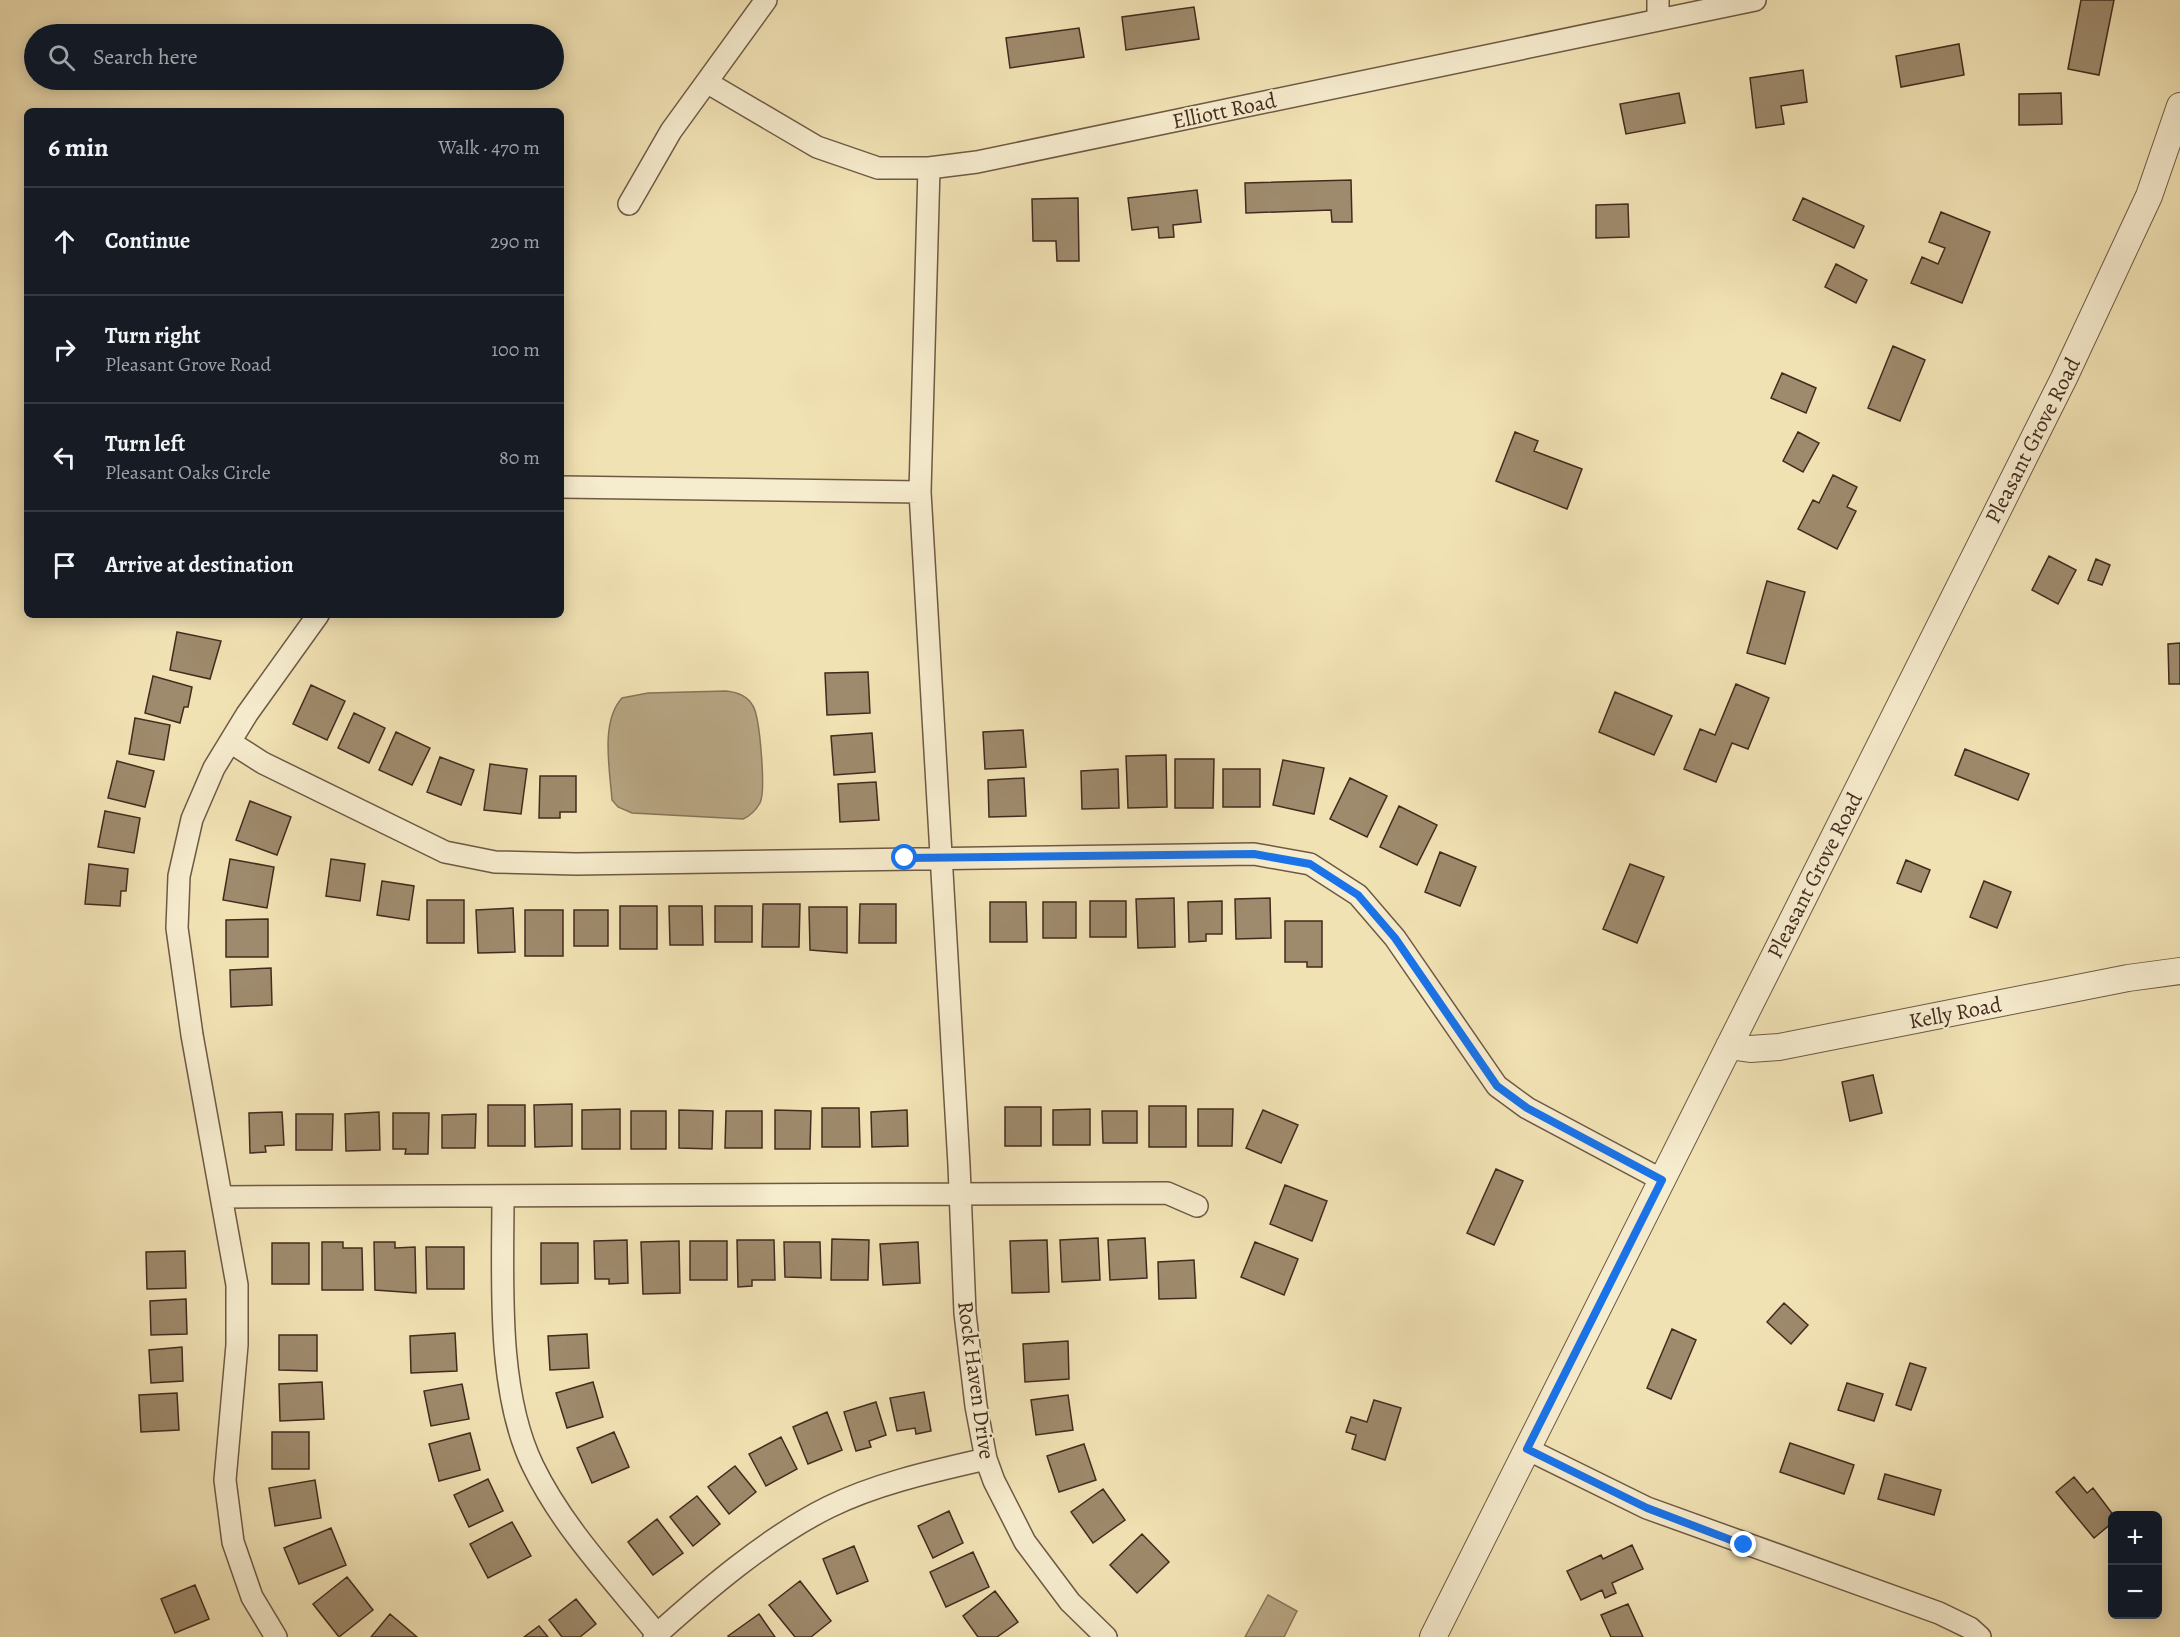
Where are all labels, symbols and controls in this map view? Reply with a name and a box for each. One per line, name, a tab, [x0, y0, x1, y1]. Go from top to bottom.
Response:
search box	[24, 24, 564, 90]
icon: search	[45, 41, 78, 74]
text: Search here	[93, 42, 198, 72]
street label: Elliott Road	[1169, 85, 1279, 137]
text: 6 min	[48, 130, 109, 165]
text: Walk · 470 m	[438, 134, 540, 161]
icon: ahead	[48, 225, 81, 258]
text: Continue	[105, 226, 190, 256]
text: 290 m	[490, 228, 540, 255]
text: Turn right	[105, 321, 201, 351]
icon: right	[48, 333, 81, 366]
text: 100 m	[491, 336, 540, 363]
text: Pleasant Grove Road	[105, 351, 271, 378]
street label: Pleasant Grove Road	[1978, 352, 2088, 529]
text: Turn left	[105, 429, 185, 459]
icon: left	[48, 441, 81, 474]
text: 80 m	[499, 444, 540, 471]
text: Pleasant Oaks Circle	[105, 459, 271, 486]
icon: arrive	[48, 549, 81, 582]
text: Arrive at destination	[105, 550, 294, 580]
street label: Pleasant Grove Road	[1760, 787, 1870, 964]
route start	[891, 844, 917, 870]
street label: Kelly Road	[1906, 989, 2004, 1037]
street label: Rock Haven Drive	[950, 1299, 1002, 1461]
map controls	[2108, 1511, 2162, 1619]
button: +	[2108, 1511, 2162, 1565]
route end	[1730, 1531, 1756, 1557]
button: −	[2108, 1565, 2162, 1619]

